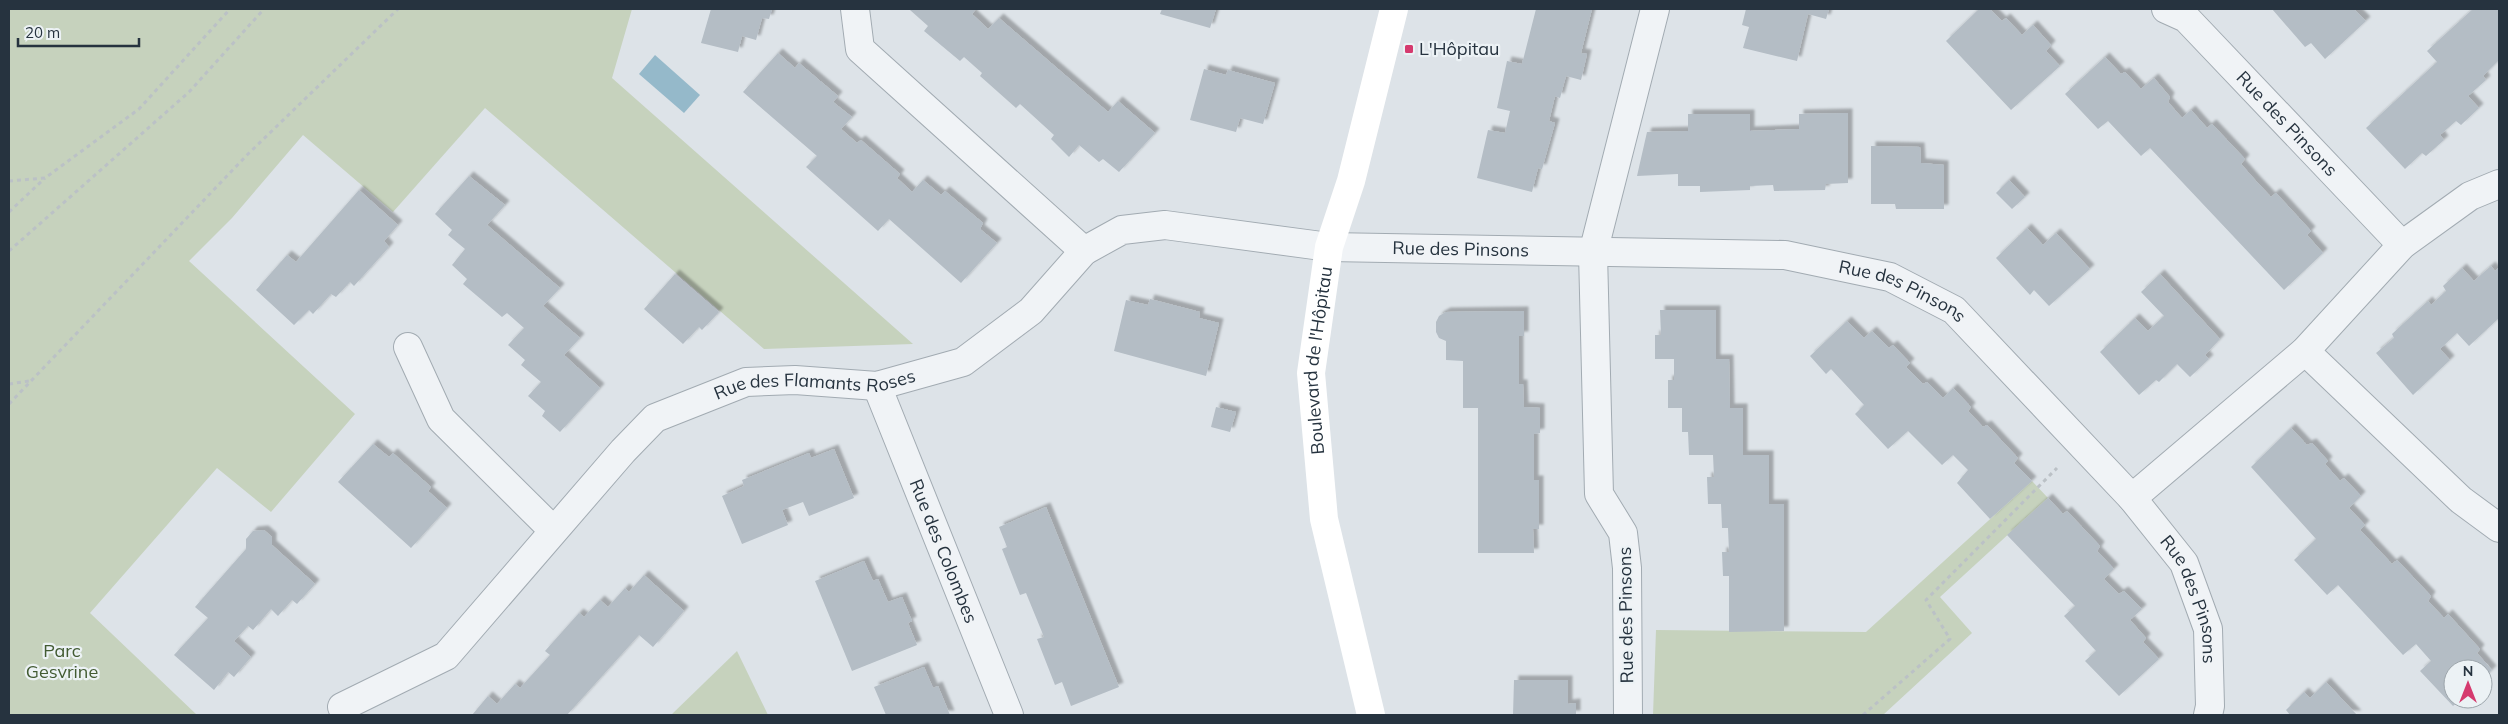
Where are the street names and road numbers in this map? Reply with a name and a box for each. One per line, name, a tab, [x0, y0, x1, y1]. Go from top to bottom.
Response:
street label: Rue des Pinsons	[2232, 66, 2343, 181]
street label: Rue des Pinsons	[1392, 236, 1529, 262]
street label: Rue des Pinsons	[1837, 255, 1972, 327]
street label: Boulevard de l'Hôpitau	[1299, 265, 1337, 456]
street label: Rue des Flamants Roses	[710, 364, 918, 405]
street label: Rue des Colombes	[904, 475, 983, 627]
street label: Rue des Pinsons	[2155, 530, 2221, 664]
street label: Rue des Pinsons	[1613, 546, 1638, 684]

